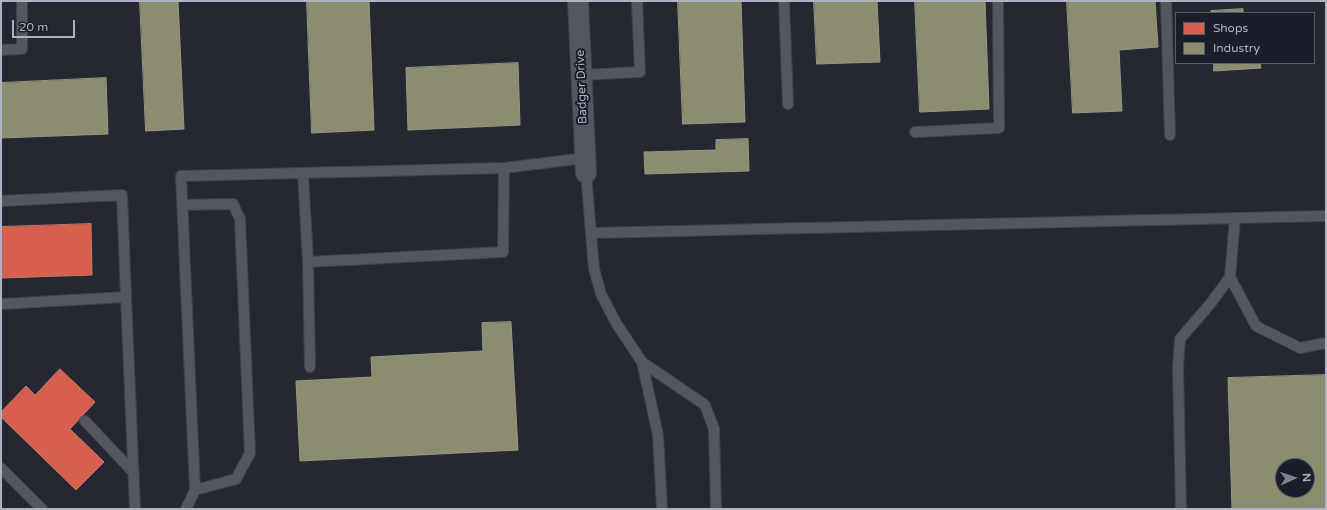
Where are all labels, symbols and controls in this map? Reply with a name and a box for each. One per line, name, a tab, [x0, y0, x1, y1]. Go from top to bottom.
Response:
scale bar	[14, 12, 77, 38]
legend	[1175, 12, 1315, 64]
text: 20 m	[19, 20, 48, 34]
text: Shops	[1213, 21, 1248, 35]
text: Industry	[1213, 41, 1260, 55]
street label: Badger Drive	[574, 50, 590, 124]
north arrow	[1275, 458, 1315, 498]
text: N	[1300, 473, 1313, 482]

